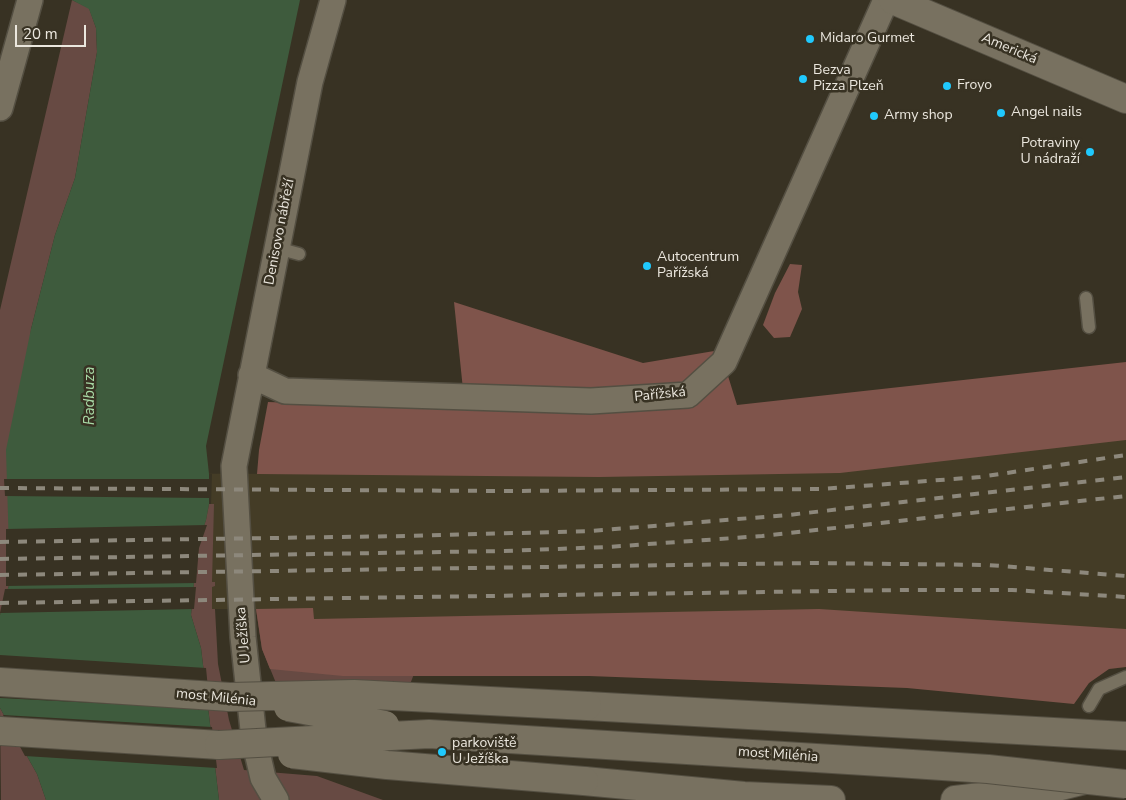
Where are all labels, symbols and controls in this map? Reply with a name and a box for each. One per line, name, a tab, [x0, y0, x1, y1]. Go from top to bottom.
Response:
scale bar	[18, 15, 89, 47]
text: 20 m	[23, 24, 58, 44]
street label: Americká	[979, 30, 1039, 68]
place label: Midaro Gurmet	[820, 31, 914, 47]
marker: Midaro Gurmet	[804, 33, 816, 45]
place label: Bezva Pizza Plzeň	[813, 63, 884, 95]
marker: Bezva Pizza Plzeň	[797, 73, 809, 85]
place label: Froyo	[957, 78, 992, 94]
marker: Froyo	[941, 80, 953, 92]
place label: Angel nails	[1011, 105, 1082, 121]
marker: Angel nails	[995, 107, 1007, 119]
place label: Army shop	[884, 108, 953, 124]
marker: Army shop	[868, 110, 880, 122]
place label: Potraviny U nádraží	[1021, 136, 1080, 168]
marker: Potraviny U nádraží	[1084, 146, 1096, 158]
street label: Denisovo nábřeží	[261, 178, 299, 286]
place label: Autocentrum Pařížská	[657, 250, 739, 282]
marker: Autocentrum Pařížská	[641, 260, 653, 272]
water label: Radbuza	[81, 367, 99, 425]
street label: Pařížská	[633, 384, 687, 406]
street label: U Ježíška	[233, 606, 255, 664]
street label: most Milénia	[175, 685, 257, 711]
place label: parkoviště U Ježíška	[452, 736, 516, 769]
street label: most Milénia	[737, 744, 819, 766]
marker: parkoviště U Ježíška	[436, 746, 448, 758]

